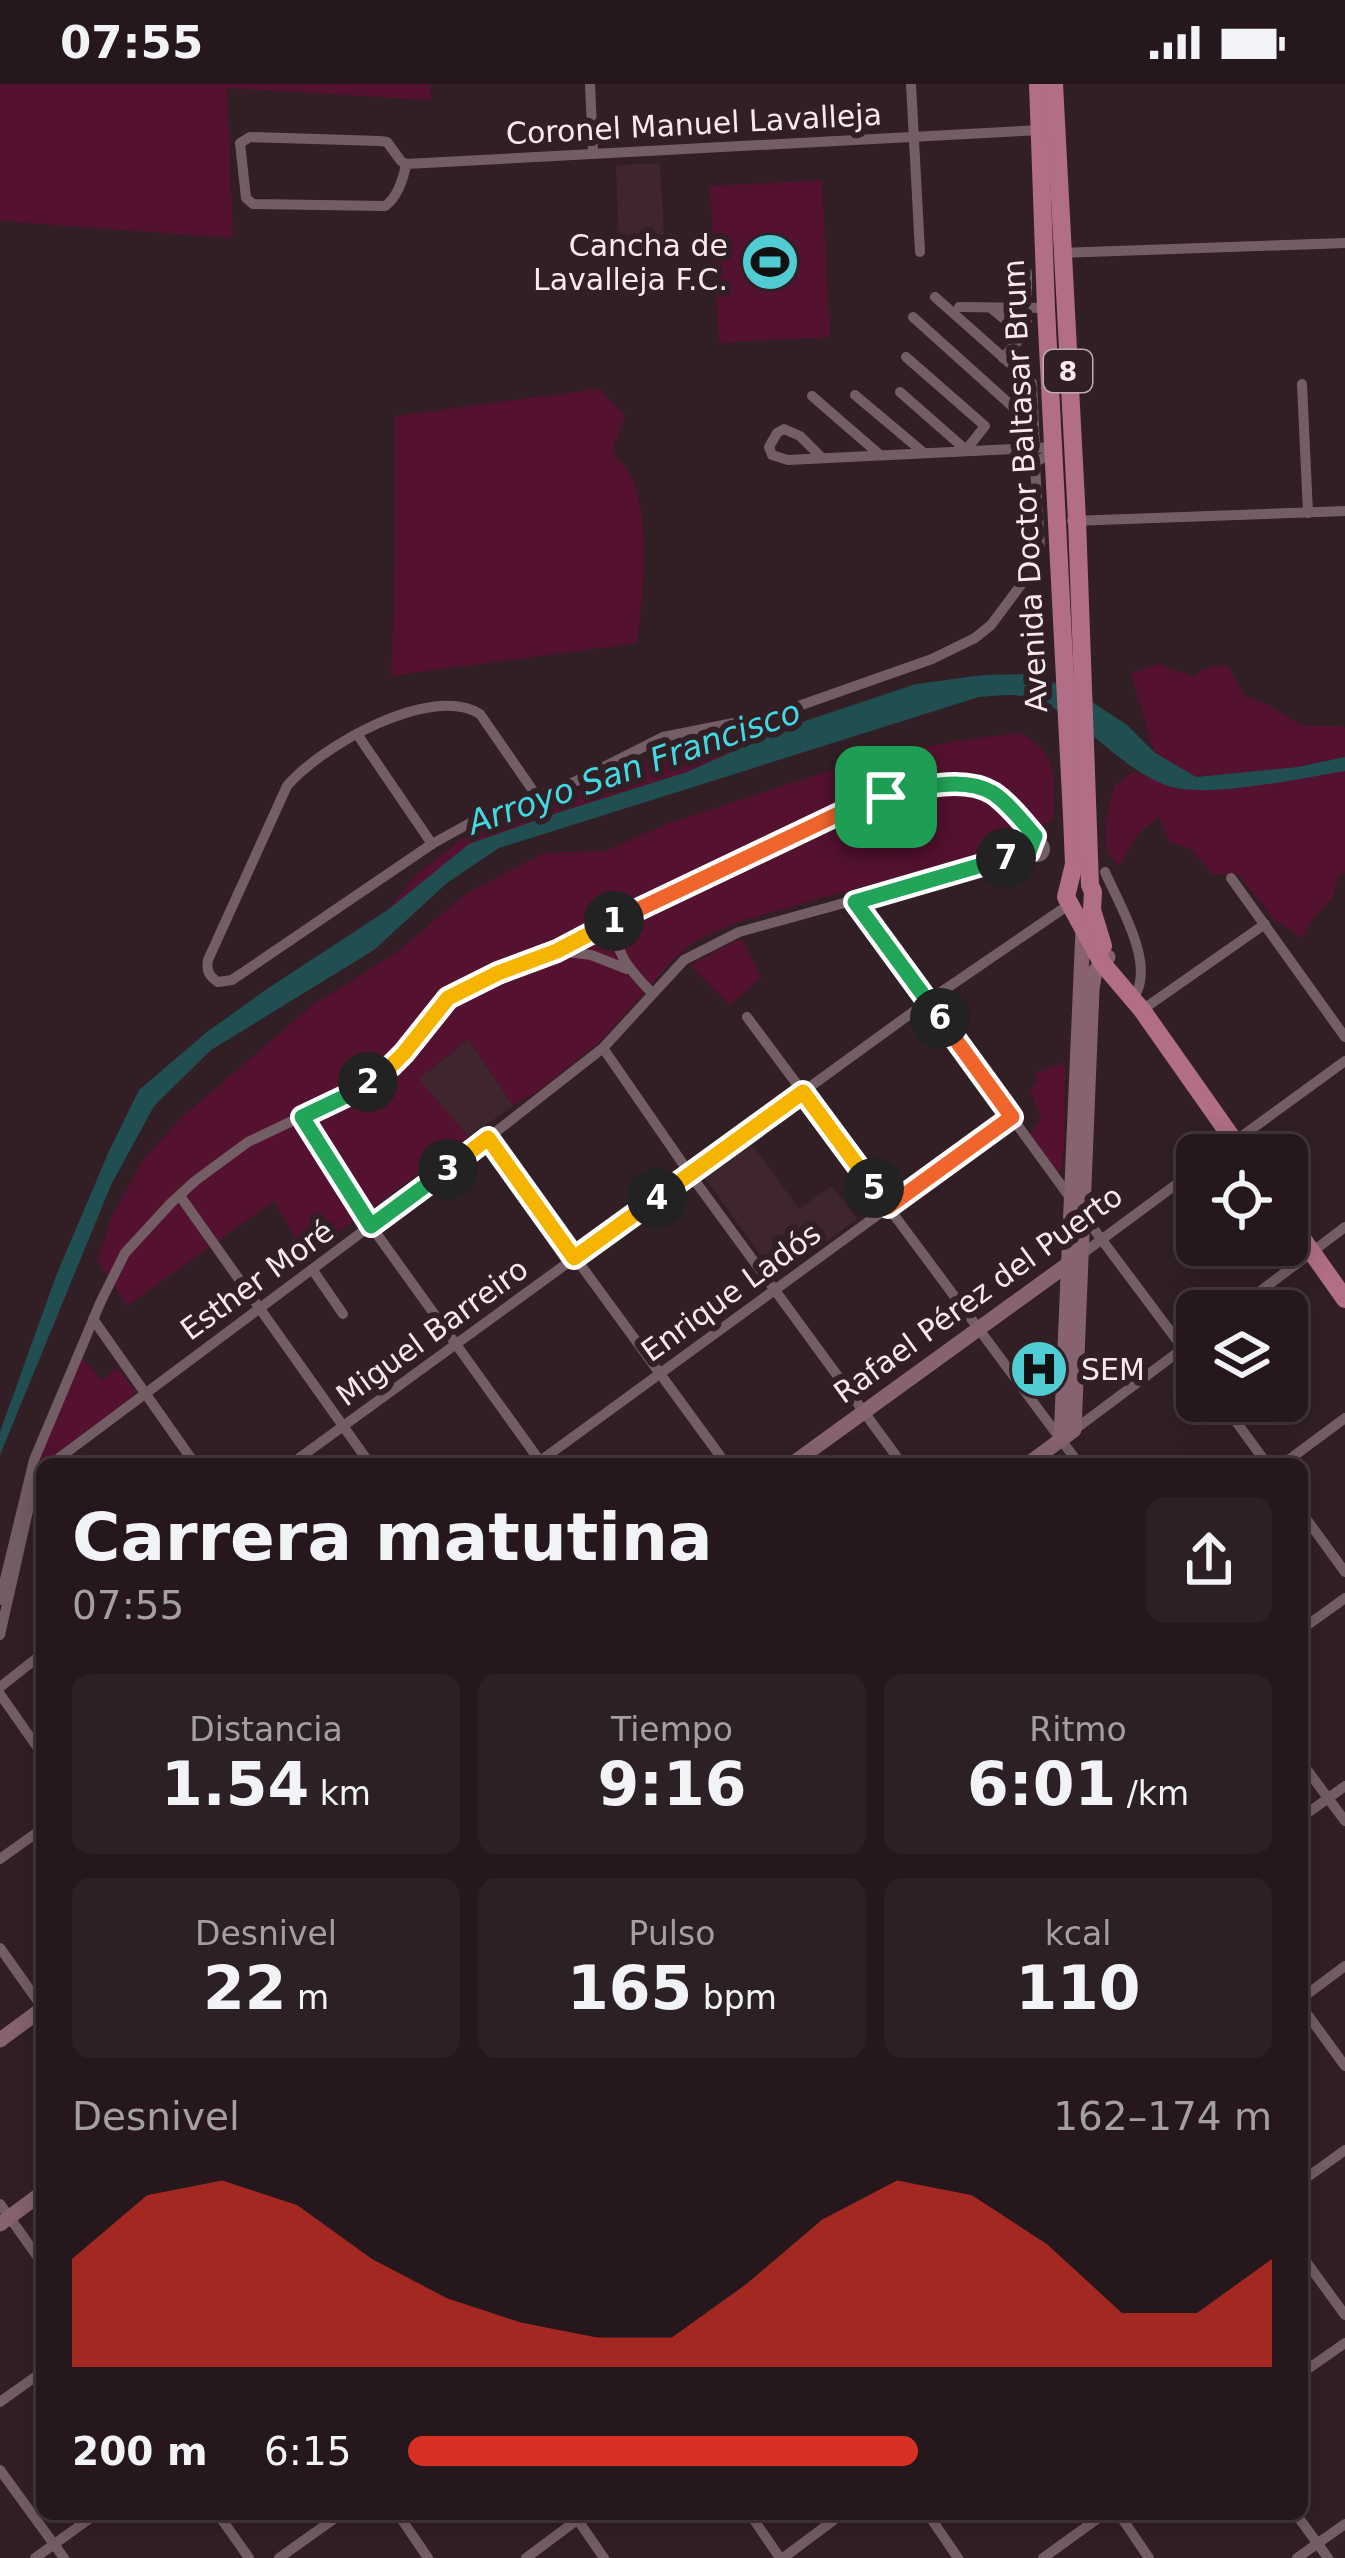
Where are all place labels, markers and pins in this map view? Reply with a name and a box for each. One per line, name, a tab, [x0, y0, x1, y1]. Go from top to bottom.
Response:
place label: Cancha de Lavalleja F.C.	[533, 228, 728, 297]
sports icon: Cancha de Lavalleja F.C.	[739, 231, 801, 293]
pin	[835, 746, 937, 848]
pin: 7	[976, 828, 1036, 888]
pin: 1	[584, 891, 644, 951]
pin: 6	[910, 988, 970, 1048]
pin: 2	[338, 1052, 398, 1112]
pin: 3	[418, 1139, 478, 1199]
pin: 5	[844, 1158, 904, 1218]
pin: 4	[627, 1168, 687, 1228]
hospital icon: SEM	[1008, 1338, 1070, 1400]
place label: SEM	[1081, 1352, 1145, 1387]

